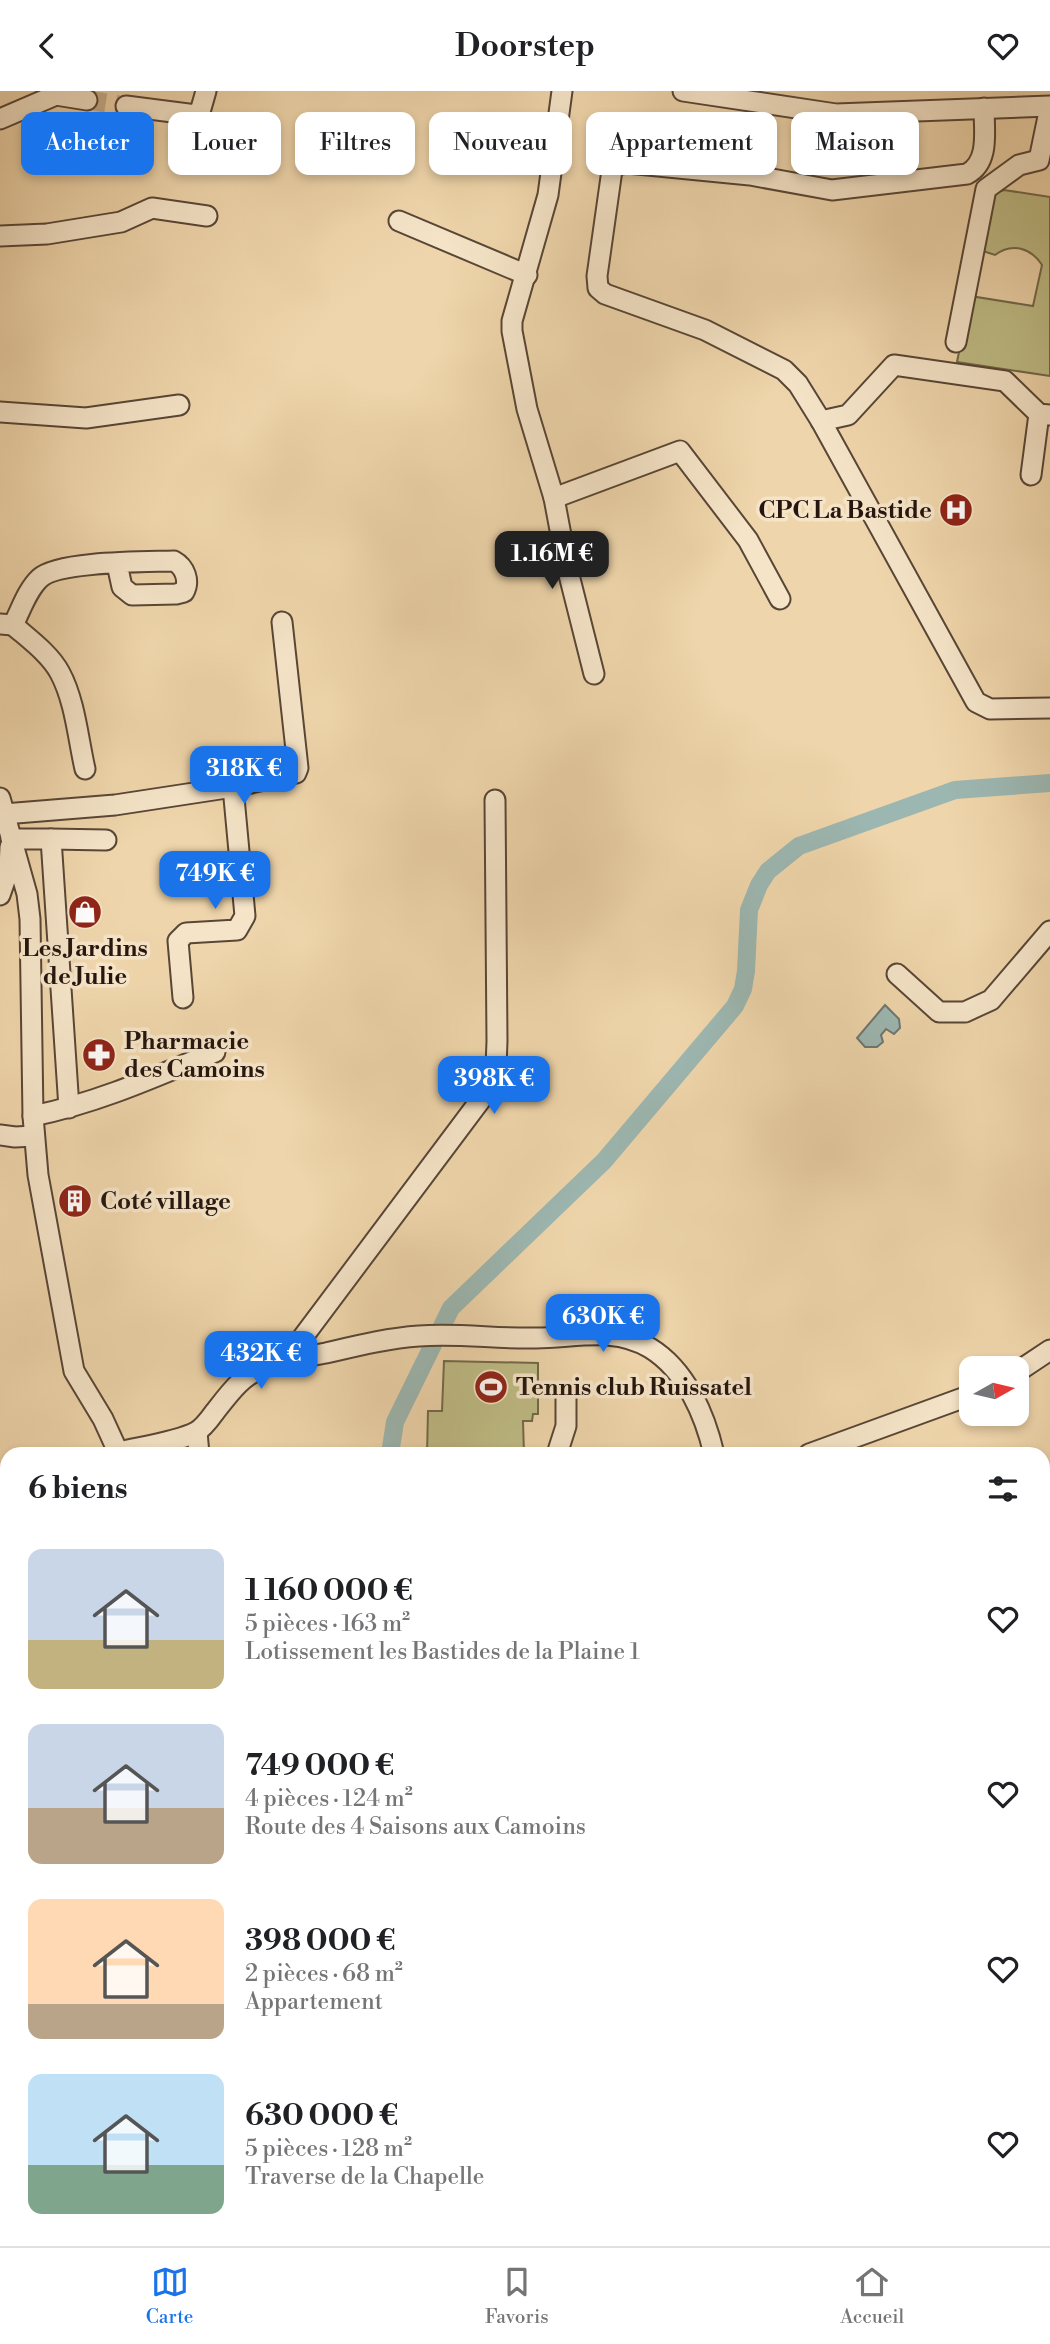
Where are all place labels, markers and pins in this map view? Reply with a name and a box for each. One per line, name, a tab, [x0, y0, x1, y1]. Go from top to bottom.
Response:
hospital icon: CPC La Bastide	[937, 491, 975, 529]
place label: CPC La Bastide	[758, 496, 932, 526]
pin: 1.16M €	[487, 531, 617, 591]
pin: 318K €	[187, 747, 301, 806]
pin: 749K €	[158, 851, 272, 911]
shop icon: Les Jardins de Julie	[66, 893, 104, 931]
place label: Les Jardins de Julie	[22, 934, 148, 992]
place label: Pharmacie des Camoins	[124, 1027, 265, 1085]
pharmacy icon: Pharmacie des Camoins	[80, 1036, 118, 1074]
pin: 398K €	[437, 1056, 551, 1116]
building icon: Coté village	[56, 1182, 94, 1220]
place label: Coté village	[100, 1187, 231, 1217]
pin: 630K €	[546, 1295, 660, 1354]
pin: 432K €	[204, 1331, 318, 1391]
sports icon: Tennis club Ruissatel	[472, 1368, 510, 1406]
place label: Tennis club Ruissatel	[516, 1373, 752, 1403]

